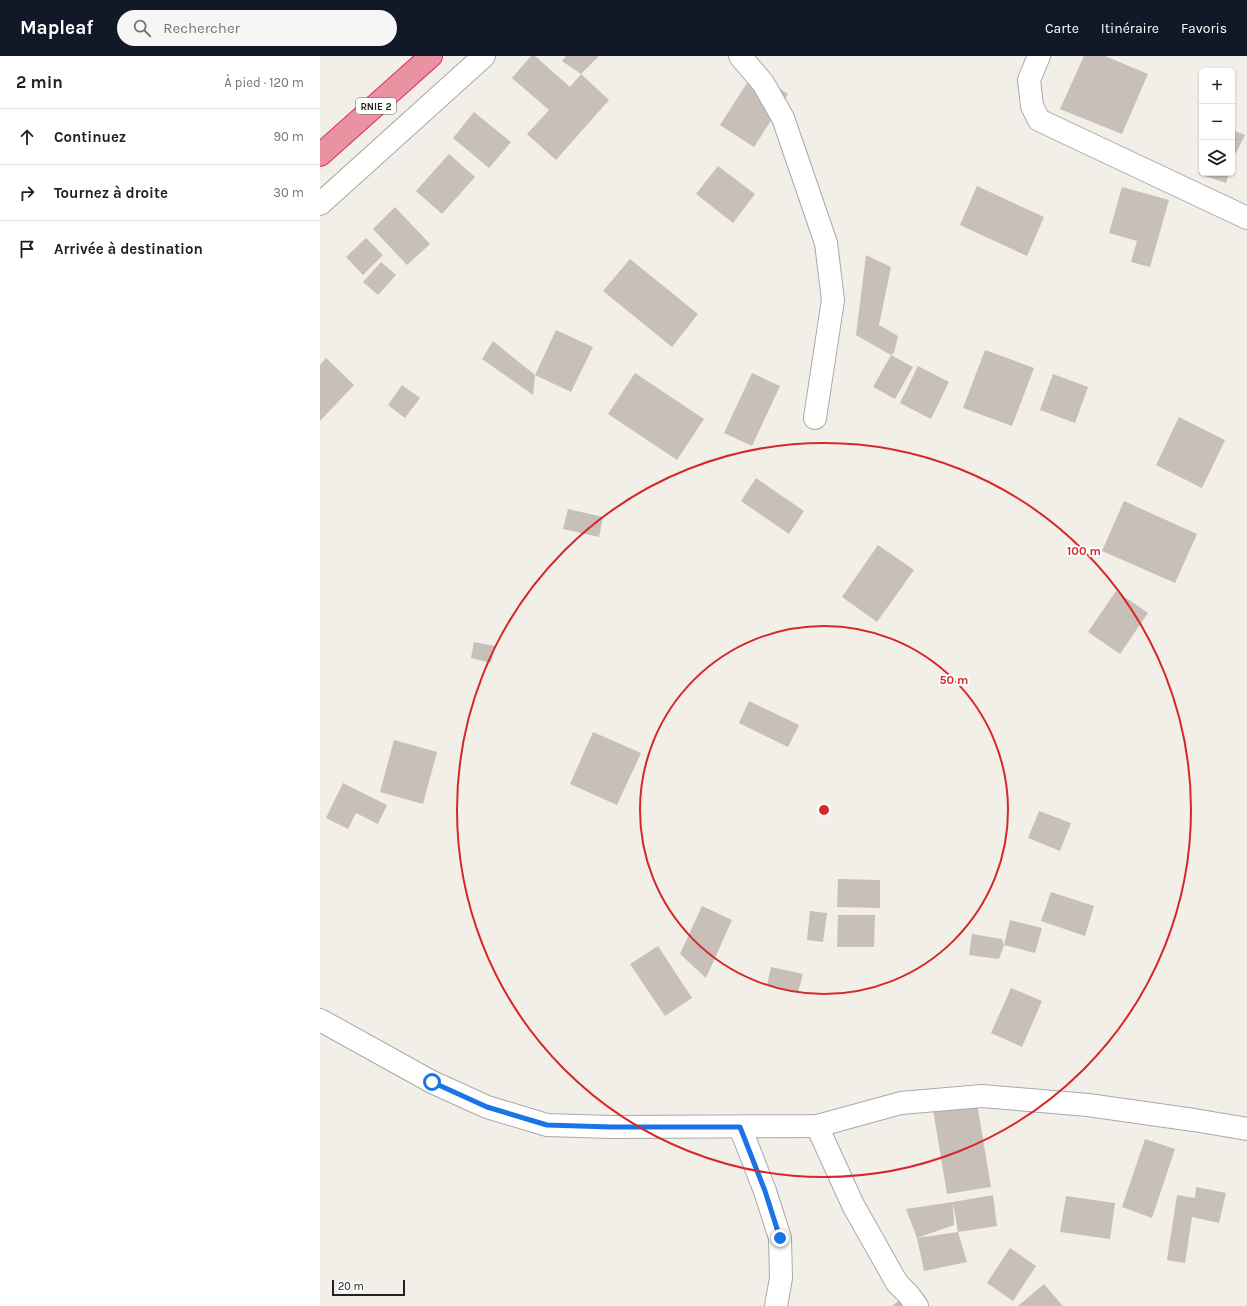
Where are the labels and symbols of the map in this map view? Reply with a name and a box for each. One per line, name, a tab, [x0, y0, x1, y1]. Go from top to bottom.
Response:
road number: RNIE 2	[356, 98, 396, 114]
text: 100 m	[1067, 544, 1101, 558]
text: 50 m	[940, 673, 969, 687]
centre of rings	[817, 803, 831, 817]
route start	[423, 1073, 441, 1091]
route end	[771, 1229, 789, 1247]
scale bar	[332, 1278, 405, 1297]

